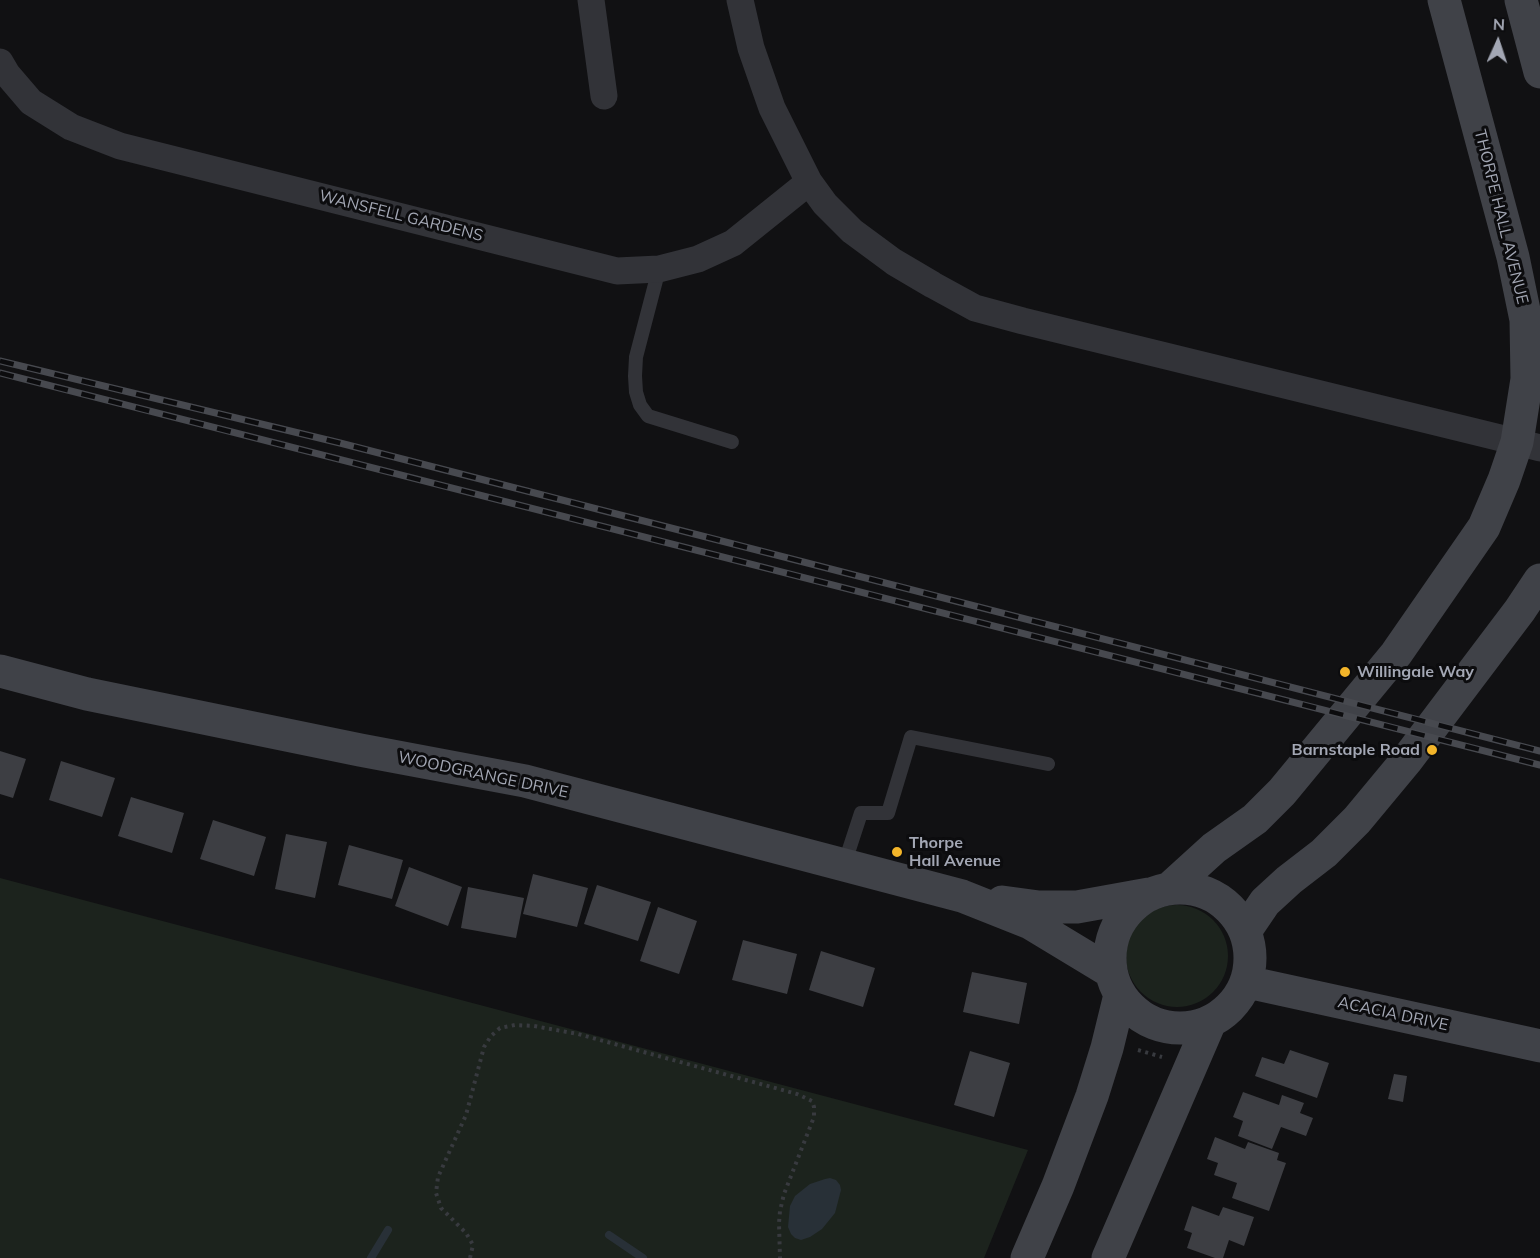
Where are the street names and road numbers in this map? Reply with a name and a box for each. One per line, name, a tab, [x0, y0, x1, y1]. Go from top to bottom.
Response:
street label: THORPE HALL AVENUE	[1470, 128, 1532, 306]
street label: WANSFELL GARDENS	[317, 186, 485, 246]
street label: WOODGRANGE DRIVE	[396, 748, 570, 802]
street label: ACACIA DRIVE	[1336, 993, 1450, 1035]

